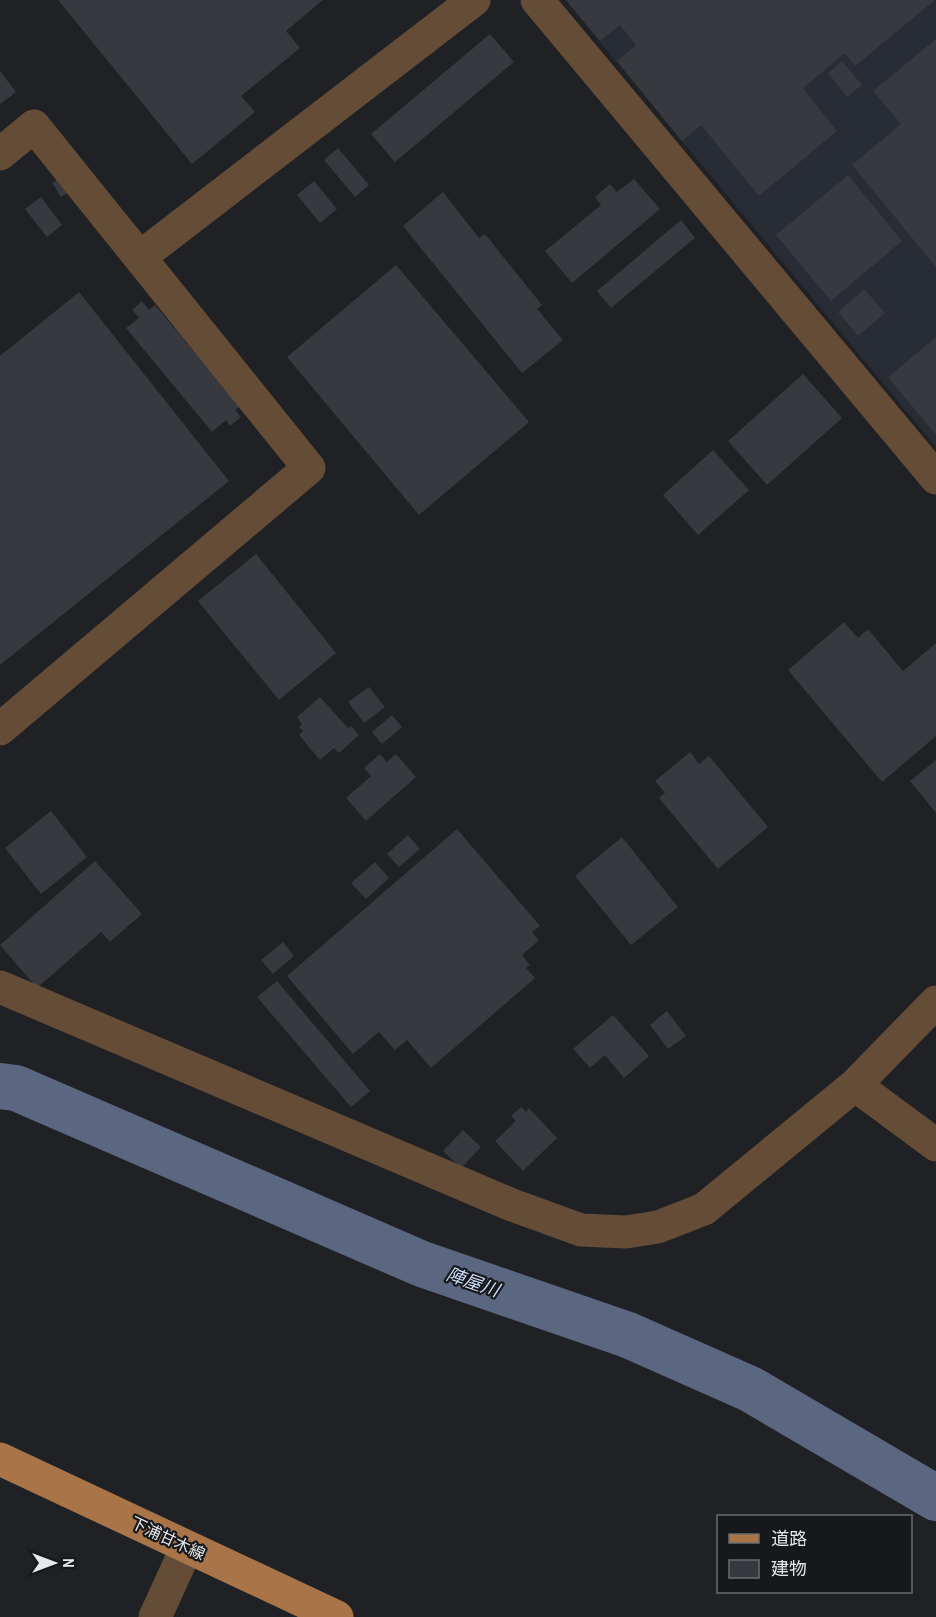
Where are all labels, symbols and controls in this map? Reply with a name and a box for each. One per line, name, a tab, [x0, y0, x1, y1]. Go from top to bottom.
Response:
water label: 陣屋川	[443, 1261, 504, 1303]
street label: 下浦甘木線	[127, 1511, 209, 1565]
legend	[717, 1515, 912, 1593]
text: 道路	[771, 1526, 807, 1551]
north arrow	[24, 1533, 84, 1593]
text: 建物	[771, 1556, 807, 1581]
text: N	[58, 1558, 80, 1568]

